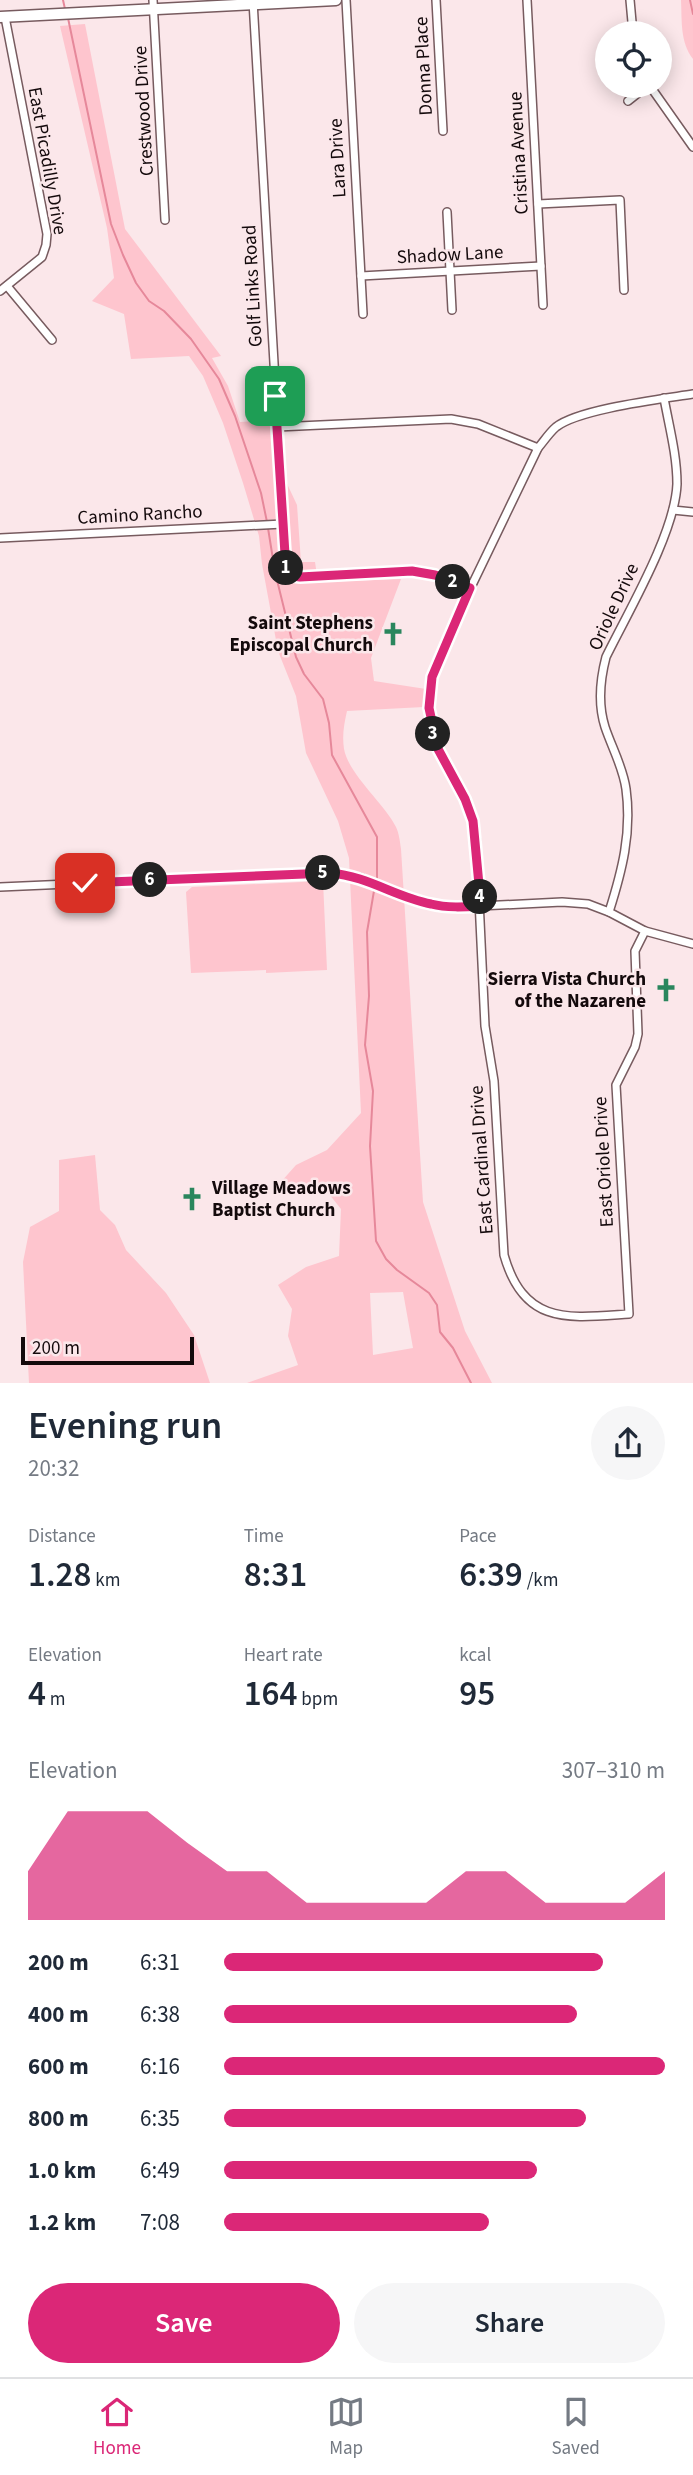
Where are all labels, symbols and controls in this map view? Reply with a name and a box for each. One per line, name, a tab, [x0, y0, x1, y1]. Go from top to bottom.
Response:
street label: Donna Place	[408, 16, 440, 116]
map controls	[595, 21, 672, 98]
button: locate	[595, 21, 672, 98]
street label: Crestwood Drive	[127, 45, 161, 177]
street label: East Picadilly Drive	[21, 85, 73, 237]
street label: Cristina Avenue	[502, 91, 536, 215]
street label: Lara Drive	[322, 118, 354, 198]
street label: Golf Links Road	[236, 224, 270, 348]
street label: Shadow Lane	[396, 239, 504, 271]
pin	[245, 366, 305, 426]
icon: arrive	[256, 377, 294, 415]
street label: Camino Rancho	[77, 498, 203, 532]
pin: 1	[268, 550, 304, 586]
text: 1	[280, 554, 291, 581]
street label: Oriole Drive	[582, 559, 646, 655]
pin: 2	[435, 564, 470, 600]
text: 2	[447, 568, 458, 595]
place label: Saint Stephens Episcopal Church	[229, 610, 373, 659]
church icon: Saint Stephens Episcopal Church	[379, 620, 407, 648]
pin: 3	[416, 716, 450, 752]
text: 3	[427, 720, 438, 747]
pin	[55, 853, 115, 913]
pin: 5	[306, 856, 340, 890]
text: 5	[317, 859, 328, 886]
pin: 6	[132, 862, 168, 898]
icon: check	[66, 864, 104, 902]
text: 6	[144, 866, 155, 893]
pin: 4	[462, 880, 498, 914]
text: 4	[474, 883, 485, 910]
place label: Sierra Vista Church of the Nazarene	[488, 966, 646, 1015]
church icon: Sierra Vista Church of the Nazarene	[652, 976, 680, 1004]
street label: East Cardinal Drive	[463, 1085, 501, 1235]
street label: East Oriole Drive	[587, 1096, 621, 1228]
place label: Village Meadows Baptist Church	[211, 1175, 351, 1224]
church icon: Village Meadows Baptist Church	[178, 1185, 206, 1213]
scale bar	[21, 1334, 194, 1366]
text: 200 m	[32, 1335, 80, 1362]
text: Evening run	[28, 1399, 222, 1453]
button: share	[591, 1406, 665, 1480]
text: 20:32	[28, 1452, 79, 1485]
text: Distance	[28, 1523, 96, 1550]
text: Time	[244, 1523, 284, 1550]
text: Pace	[459, 1523, 497, 1550]
text: 1.28	[28, 1550, 92, 1600]
text: 8:31	[244, 1550, 307, 1600]
text: 6:39	[459, 1550, 523, 1600]
text: km	[92, 1567, 120, 1594]
text: /km	[523, 1567, 558, 1594]
text: Elevation	[28, 1642, 102, 1669]
text: Heart rate	[244, 1642, 323, 1669]
text: kcal	[459, 1642, 491, 1669]
text: 4	[28, 1669, 46, 1719]
text: 164	[244, 1669, 298, 1719]
text: 95	[459, 1669, 495, 1719]
text: m	[46, 1686, 66, 1713]
text: bpm	[298, 1686, 338, 1713]
text: Elevation	[28, 1754, 118, 1787]
text: 307–310 m	[562, 1754, 665, 1787]
text: 200 m	[28, 1946, 89, 1979]
text: 6:31	[140, 1946, 180, 1979]
text: 400 m	[28, 1998, 89, 2031]
text: 6:38	[140, 1998, 180, 2031]
text: 600 m	[28, 2050, 89, 2083]
text: 6:16	[140, 2050, 180, 2083]
text: 800 m	[28, 2102, 89, 2135]
text: 6:35	[140, 2102, 180, 2135]
text: 1.0 km	[28, 2154, 96, 2187]
text: 6:49	[140, 2154, 180, 2187]
text: 1.2 km	[28, 2206, 96, 2239]
text: 7:08	[140, 2206, 180, 2239]
button: Save	[28, 2283, 340, 2363]
button: Share	[354, 2283, 665, 2363]
tab: Home	[93, 2393, 141, 2462]
tab: Map	[327, 2393, 365, 2462]
tab: Saved	[551, 2393, 600, 2462]

